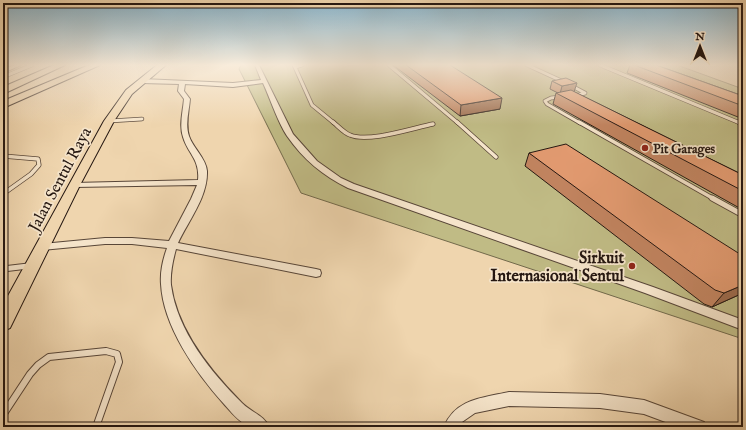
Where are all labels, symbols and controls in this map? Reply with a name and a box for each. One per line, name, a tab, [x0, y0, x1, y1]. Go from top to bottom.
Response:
north arrow	[680, 26, 720, 66]
text: N	[694, 30, 705, 44]
street label: Jalan Sentul Raya	[24, 124, 97, 237]
place label: Pit Garages	[653, 141, 716, 158]
marker: Pit Garages	[640, 143, 650, 153]
place label: Sirkuit Internasional Sentul	[491, 249, 625, 287]
marker: Sirkuit Internasional Sentul	[627, 261, 637, 271]

